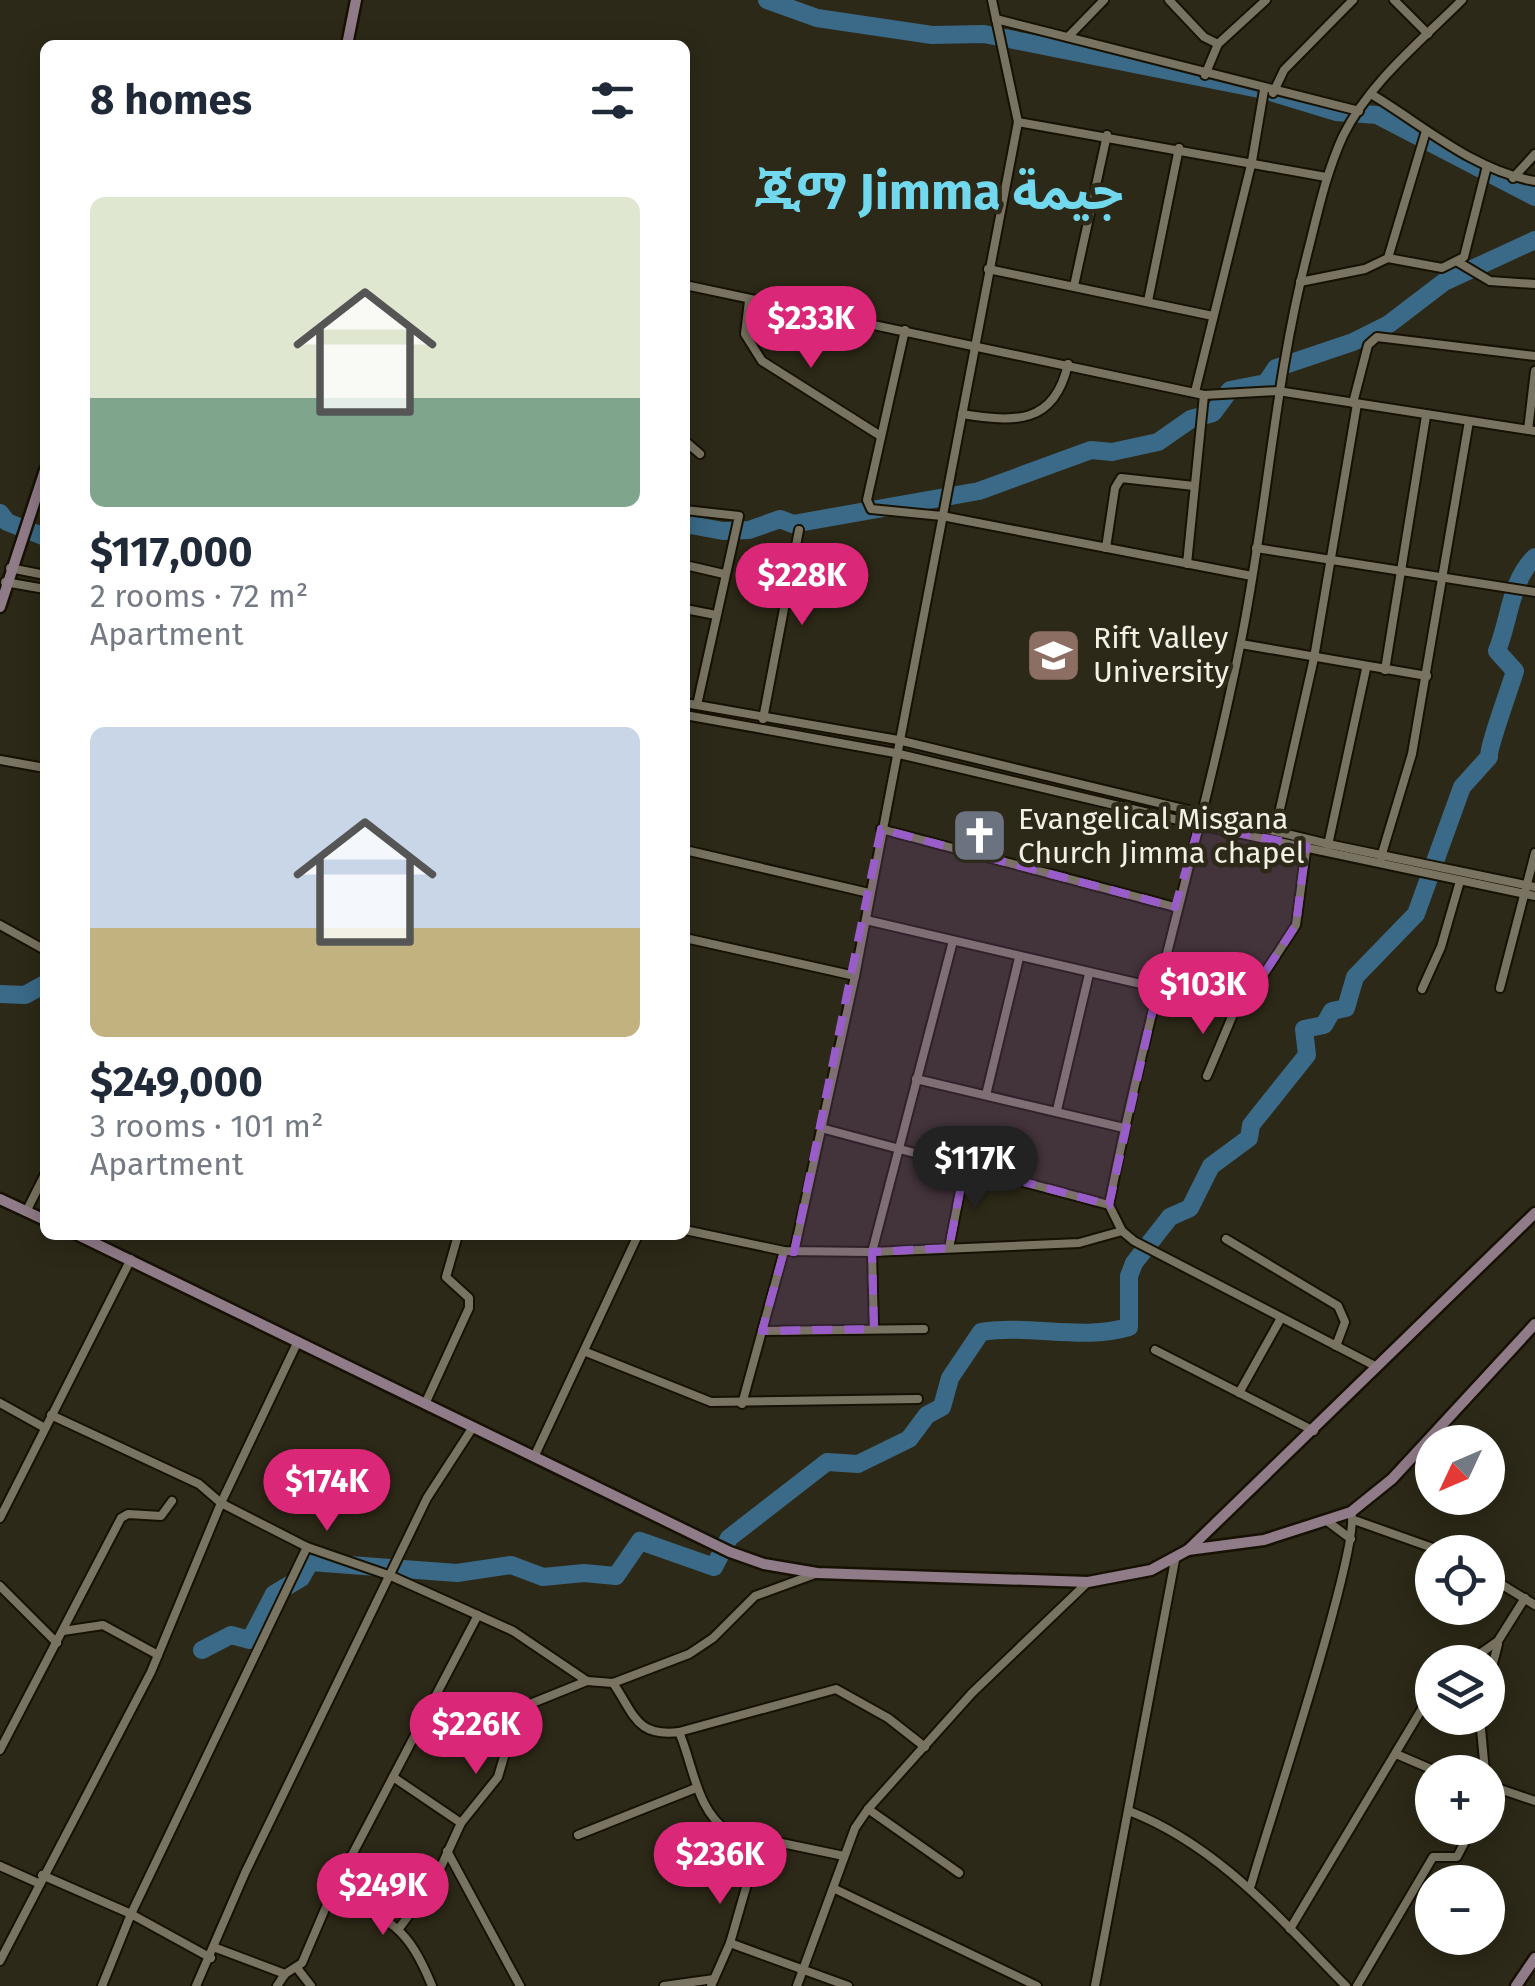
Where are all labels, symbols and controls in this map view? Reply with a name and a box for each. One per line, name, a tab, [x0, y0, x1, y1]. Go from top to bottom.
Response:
icon: filters	[585, 73, 640, 128]
text: 8 homes	[90, 75, 252, 125]
district label: ጂማ Jimma جيمة	[755, 162, 1123, 222]
icon: home	[275, 262, 455, 442]
pin: $233K	[741, 286, 881, 371]
text: $233K	[767, 299, 855, 337]
text: $117,000	[90, 527, 253, 577]
pin: $228K	[732, 543, 872, 628]
text: $228K	[757, 556, 847, 594]
text: 2 rooms · 72 m²	[90, 577, 308, 615]
text: Apartment	[90, 615, 244, 653]
place label: Rift Valley University	[1093, 620, 1229, 690]
school or university icon: Rift Valley University	[1024, 625, 1084, 685]
icon: home	[275, 792, 455, 972]
place label: Evangelical Misgana Church Jimma chapel	[1018, 801, 1305, 871]
church icon: Evangelical Misgana Church Jimma chapel	[949, 806, 1009, 866]
pin: $103K	[1133, 952, 1273, 1037]
text: $103K	[1160, 965, 1246, 1003]
text: $249,000	[90, 1057, 263, 1107]
text: 3 rooms · 101 m²	[90, 1107, 324, 1145]
pin: $117K	[905, 1126, 1045, 1211]
text: $117K	[935, 1139, 1015, 1177]
text: Apartment	[90, 1145, 244, 1183]
north arrow	[1415, 1425, 1505, 1515]
map controls	[1415, 1425, 1505, 1955]
pin: $174K	[257, 1449, 397, 1534]
text: $174K	[285, 1462, 369, 1500]
button: locate	[1415, 1535, 1505, 1625]
button: layers	[1415, 1645, 1505, 1735]
pin: $226K	[406, 1692, 546, 1777]
text: $226K	[432, 1705, 520, 1743]
button: +	[1415, 1755, 1505, 1845]
pin: $236K	[650, 1822, 790, 1907]
text: $236K	[676, 1835, 764, 1873]
pin: $249K	[313, 1853, 453, 1938]
button: −	[1415, 1865, 1505, 1955]
text: $249K	[339, 1866, 427, 1904]

